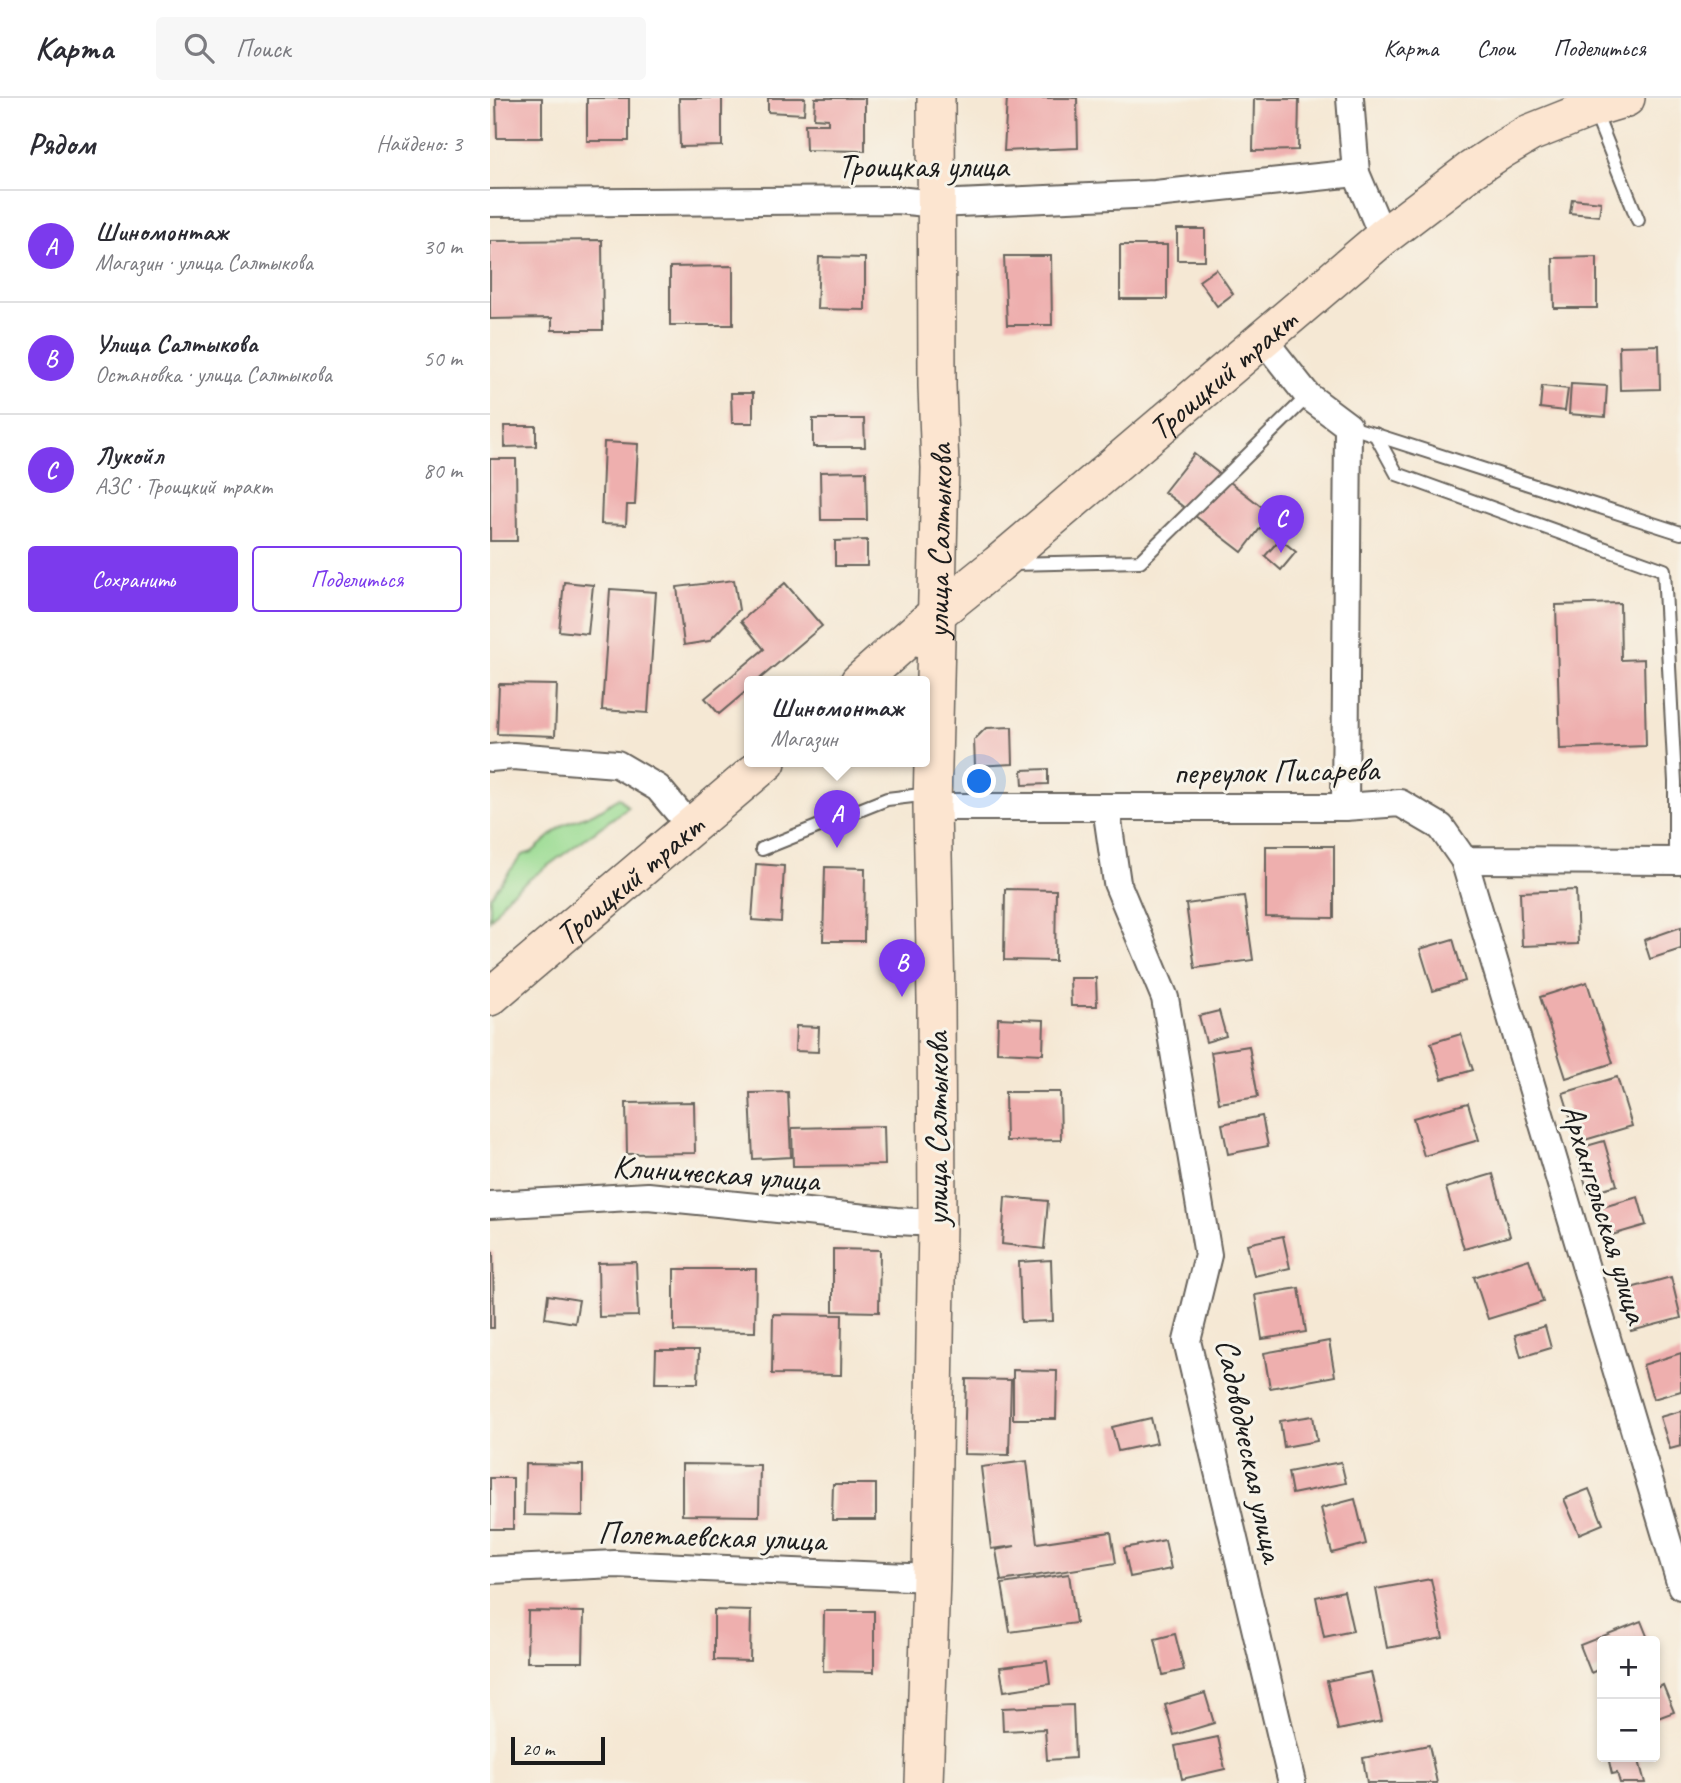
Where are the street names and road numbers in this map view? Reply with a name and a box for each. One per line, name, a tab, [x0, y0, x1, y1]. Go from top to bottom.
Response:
street label: Троицкая улица	[838, 145, 1011, 187]
street label: Троицкий тракт	[1140, 298, 1307, 449]
street label: улица Салтыкова	[916, 442, 962, 641]
street label: переулок Писарева	[1173, 748, 1381, 794]
street label: Троицкий тракт	[547, 804, 714, 955]
street label: улица Салтыкова	[916, 1030, 958, 1228]
street label: Архангельская улица	[1552, 1098, 1659, 1331]
street label: Клиническая улица	[611, 1145, 822, 1201]
street label: Садоводческая улица	[1206, 1335, 1295, 1568]
street label: Полетаевская улица	[598, 1511, 829, 1561]

